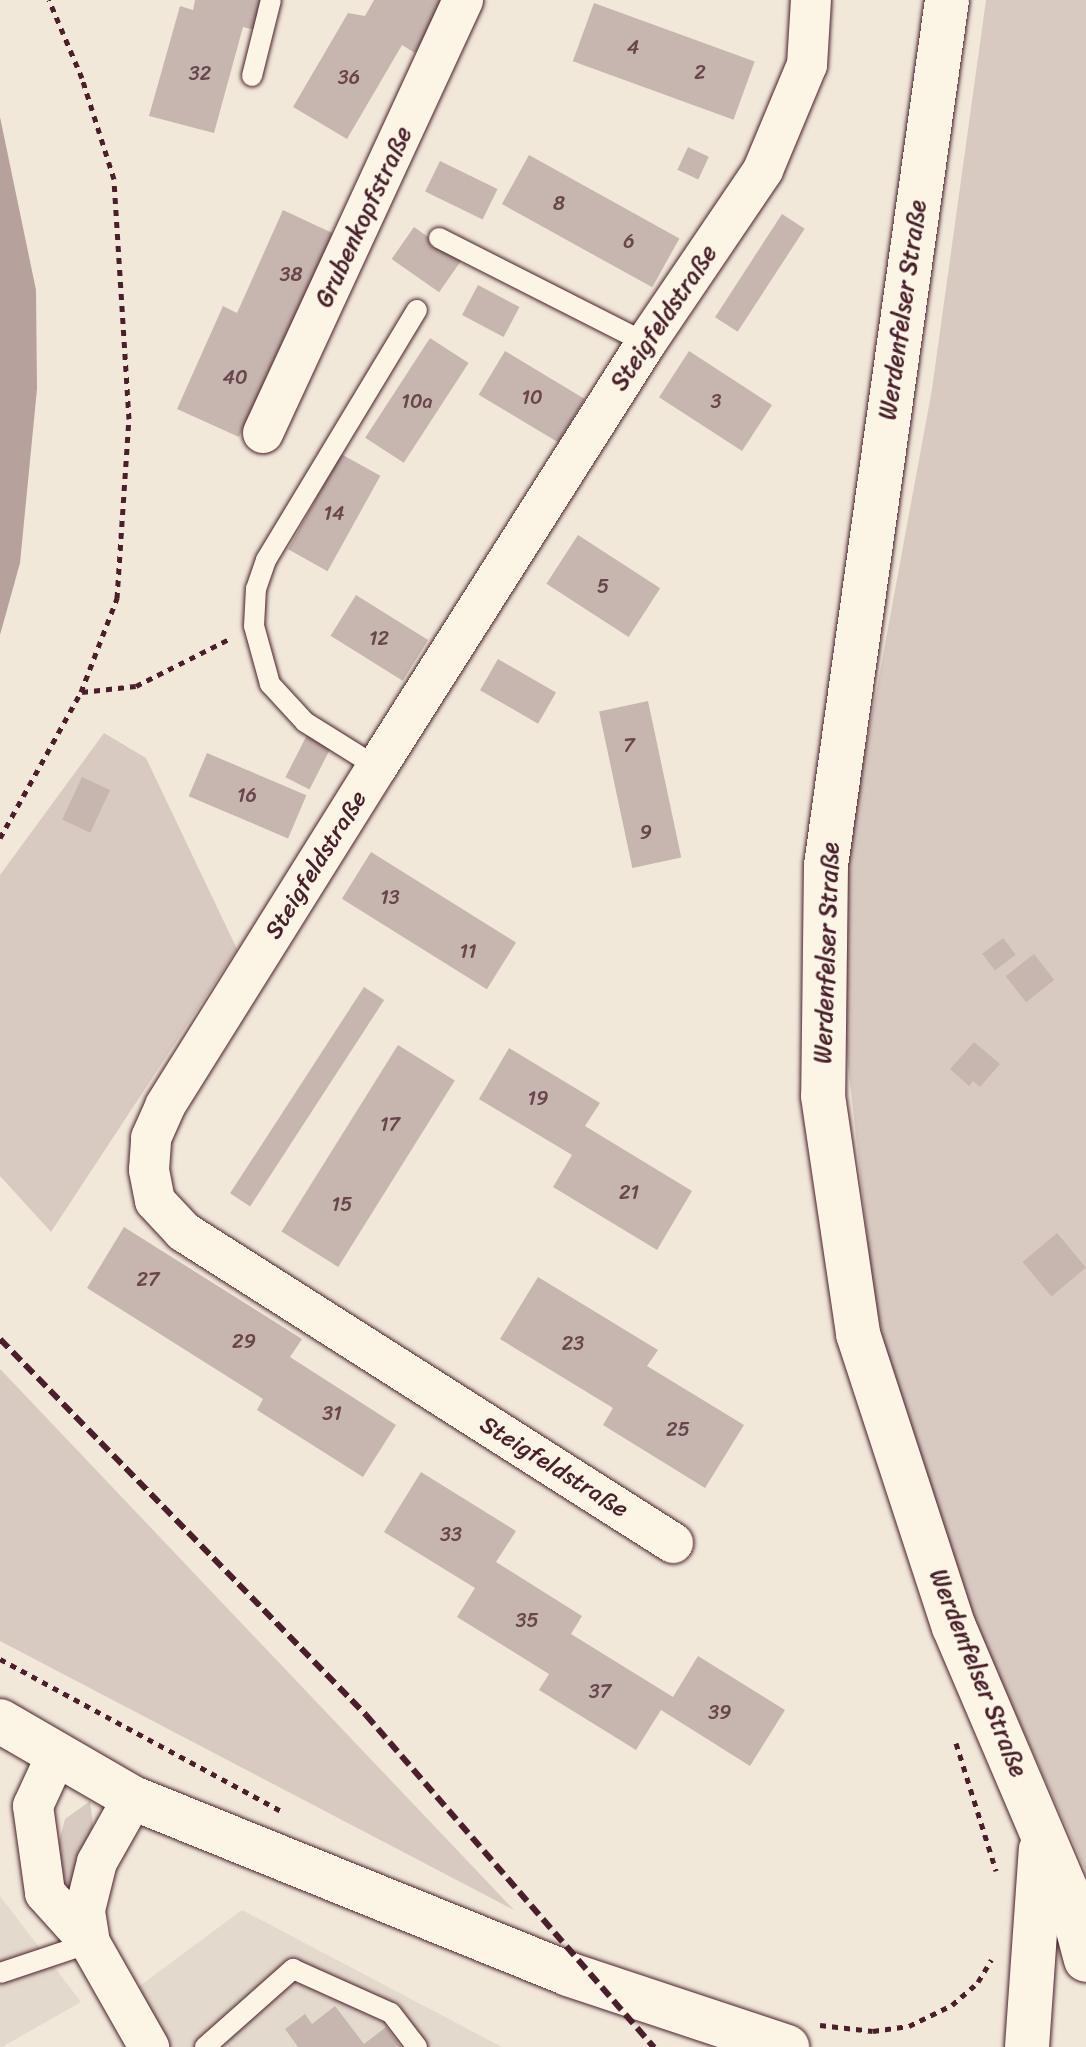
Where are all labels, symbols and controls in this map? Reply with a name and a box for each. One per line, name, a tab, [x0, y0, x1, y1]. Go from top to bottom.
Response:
house number: 4	[627, 35, 639, 59]
house number: 2	[694, 60, 706, 84]
house number: 32	[189, 61, 211, 85]
house number: 36	[338, 65, 360, 89]
street label: Grubenkopfstraße	[310, 122, 418, 312]
house number: 8	[553, 191, 565, 215]
street label: Werdenfelser Straße	[873, 198, 933, 422]
house number: 6	[623, 229, 635, 253]
street label: Steigfeldstraße	[605, 240, 723, 396]
house number: 38	[279, 262, 303, 286]
house number: 40	[222, 365, 248, 389]
house number: 10	[521, 385, 543, 409]
house number: 10a	[401, 389, 433, 413]
house number: 3	[711, 389, 721, 413]
house number: 14	[323, 501, 345, 525]
house number: 5	[597, 574, 609, 598]
house number: 12	[369, 626, 389, 650]
house number: 7	[623, 733, 635, 757]
house number: 16	[237, 783, 257, 807]
street label: Steigfeldstraße	[259, 786, 373, 944]
house number: 9	[640, 820, 652, 844]
street label: Werdenfelser Straße	[809, 841, 845, 1065]
house number: 13	[380, 885, 400, 909]
house number: 11	[459, 939, 477, 963]
house number: 19	[528, 1086, 548, 1110]
house number: 17	[380, 1112, 400, 1136]
house number: 21	[619, 1180, 639, 1204]
house number: 15	[332, 1192, 352, 1216]
house number: 27	[137, 1267, 159, 1291]
house number: 29	[232, 1329, 256, 1353]
house number: 23	[562, 1331, 584, 1355]
house number: 31	[322, 1401, 342, 1425]
street label: Steigfeldstraße	[475, 1410, 633, 1524]
house number: 25	[666, 1417, 690, 1441]
house number: 33	[440, 1522, 462, 1546]
street label: Werdenfelser Straße	[923, 1565, 1033, 1781]
house number: 35	[515, 1608, 539, 1632]
house number: 37	[589, 1679, 611, 1703]
house number: 39	[708, 1700, 732, 1724]

